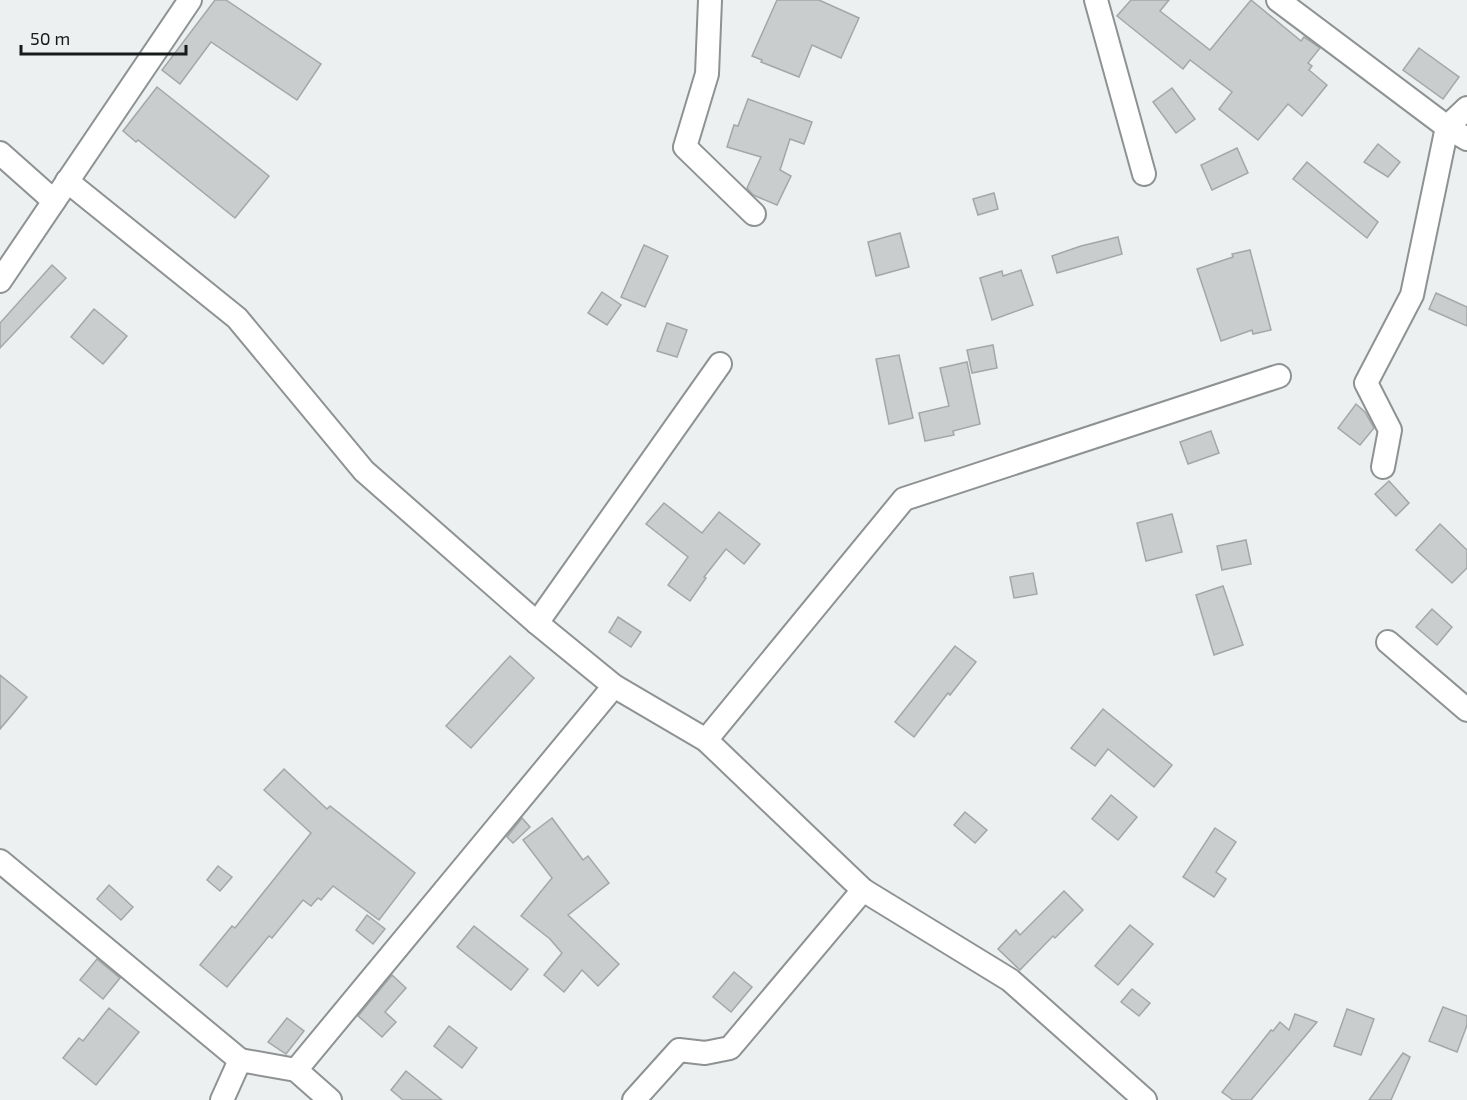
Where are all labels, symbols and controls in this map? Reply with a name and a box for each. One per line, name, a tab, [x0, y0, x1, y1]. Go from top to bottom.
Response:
scale bar	[21, 18, 186, 56]
text: 50 m	[30, 27, 70, 49]

